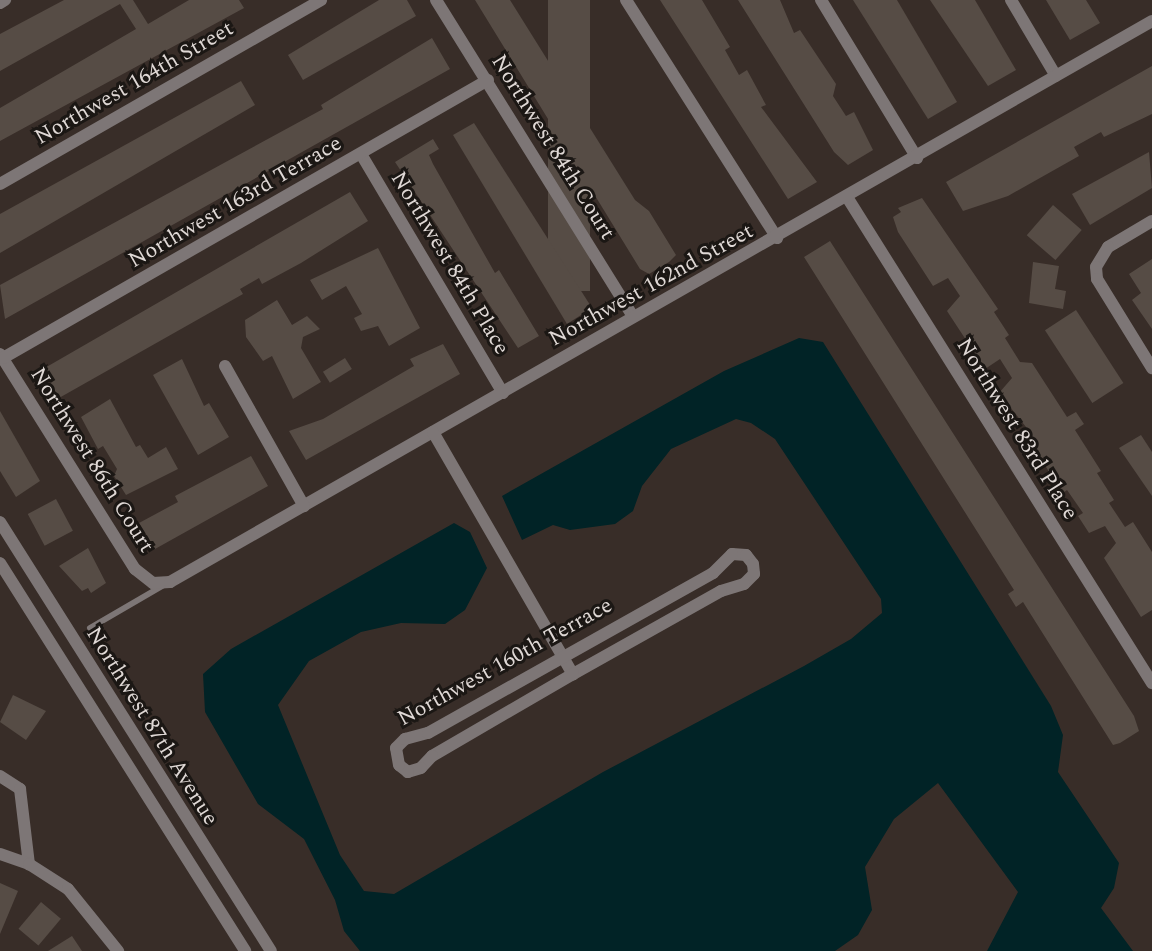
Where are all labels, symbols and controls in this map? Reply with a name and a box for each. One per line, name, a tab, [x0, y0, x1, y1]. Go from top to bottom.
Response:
street label: Northwest 164th Street	[30, 15, 238, 151]
street label: Northwest 84th Court	[485, 50, 621, 244]
street label: Northwest 163rd Terrace	[124, 130, 346, 274]
street label: Northwest 84th Place	[385, 167, 515, 359]
street label: Northwest 162nd Street	[544, 218, 758, 352]
street label: Northwest 83rd Place	[950, 333, 1084, 525]
street label: Northwest 86th Court	[24, 363, 160, 557]
street label: Northwest 160th Terrace	[393, 592, 617, 732]
street label: Northwest 87th Avenue	[80, 622, 224, 830]

